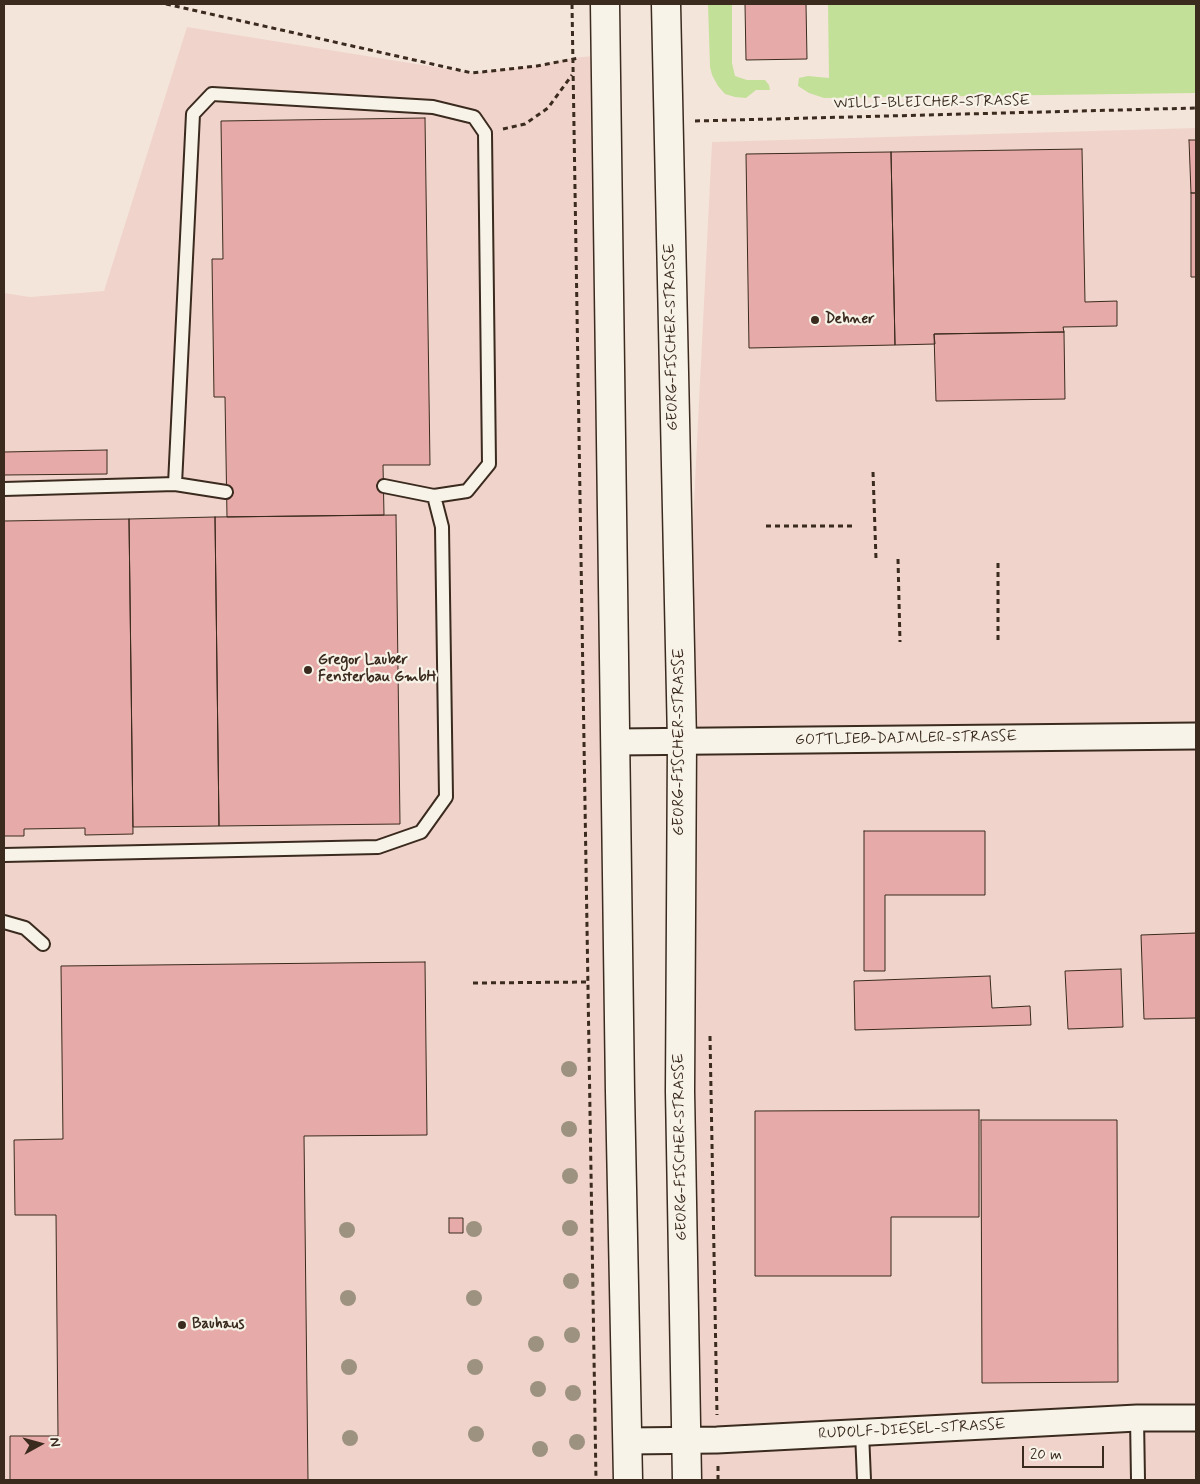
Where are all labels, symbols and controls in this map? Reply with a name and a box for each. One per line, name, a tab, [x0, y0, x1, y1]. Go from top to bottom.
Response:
street label: WILLI-BLEICHER-STRASSE	[834, 92, 1030, 114]
street label: GEORG-FISCHER-STRASSE	[661, 243, 683, 431]
place label: Dehner	[825, 311, 875, 329]
marker: Dehner	[809, 314, 821, 326]
street label: GEORG-FISCHER-STRASSE	[671, 648, 689, 836]
place label: Gregor Lauber Fensterbau GmbH	[318, 652, 436, 687]
marker: Gregor Lauber Fensterbau GmbH	[302, 664, 314, 676]
street label: GOTTLIEB-DAIMLER-STRASSE	[795, 728, 1017, 750]
street label: GEORG-FISCHER-STRASSE	[670, 1053, 692, 1241]
place label: Bauhaus	[192, 1316, 244, 1334]
marker: Bauhaus	[176, 1319, 188, 1331]
street label: RUDOLF-DIESEL-STRASSE	[818, 1416, 1006, 1444]
north arrow	[15, 1419, 65, 1469]
text: N	[45, 1436, 64, 1448]
scale bar	[1025, 1436, 1108, 1468]
text: 20 m	[1030, 1445, 1062, 1465]

